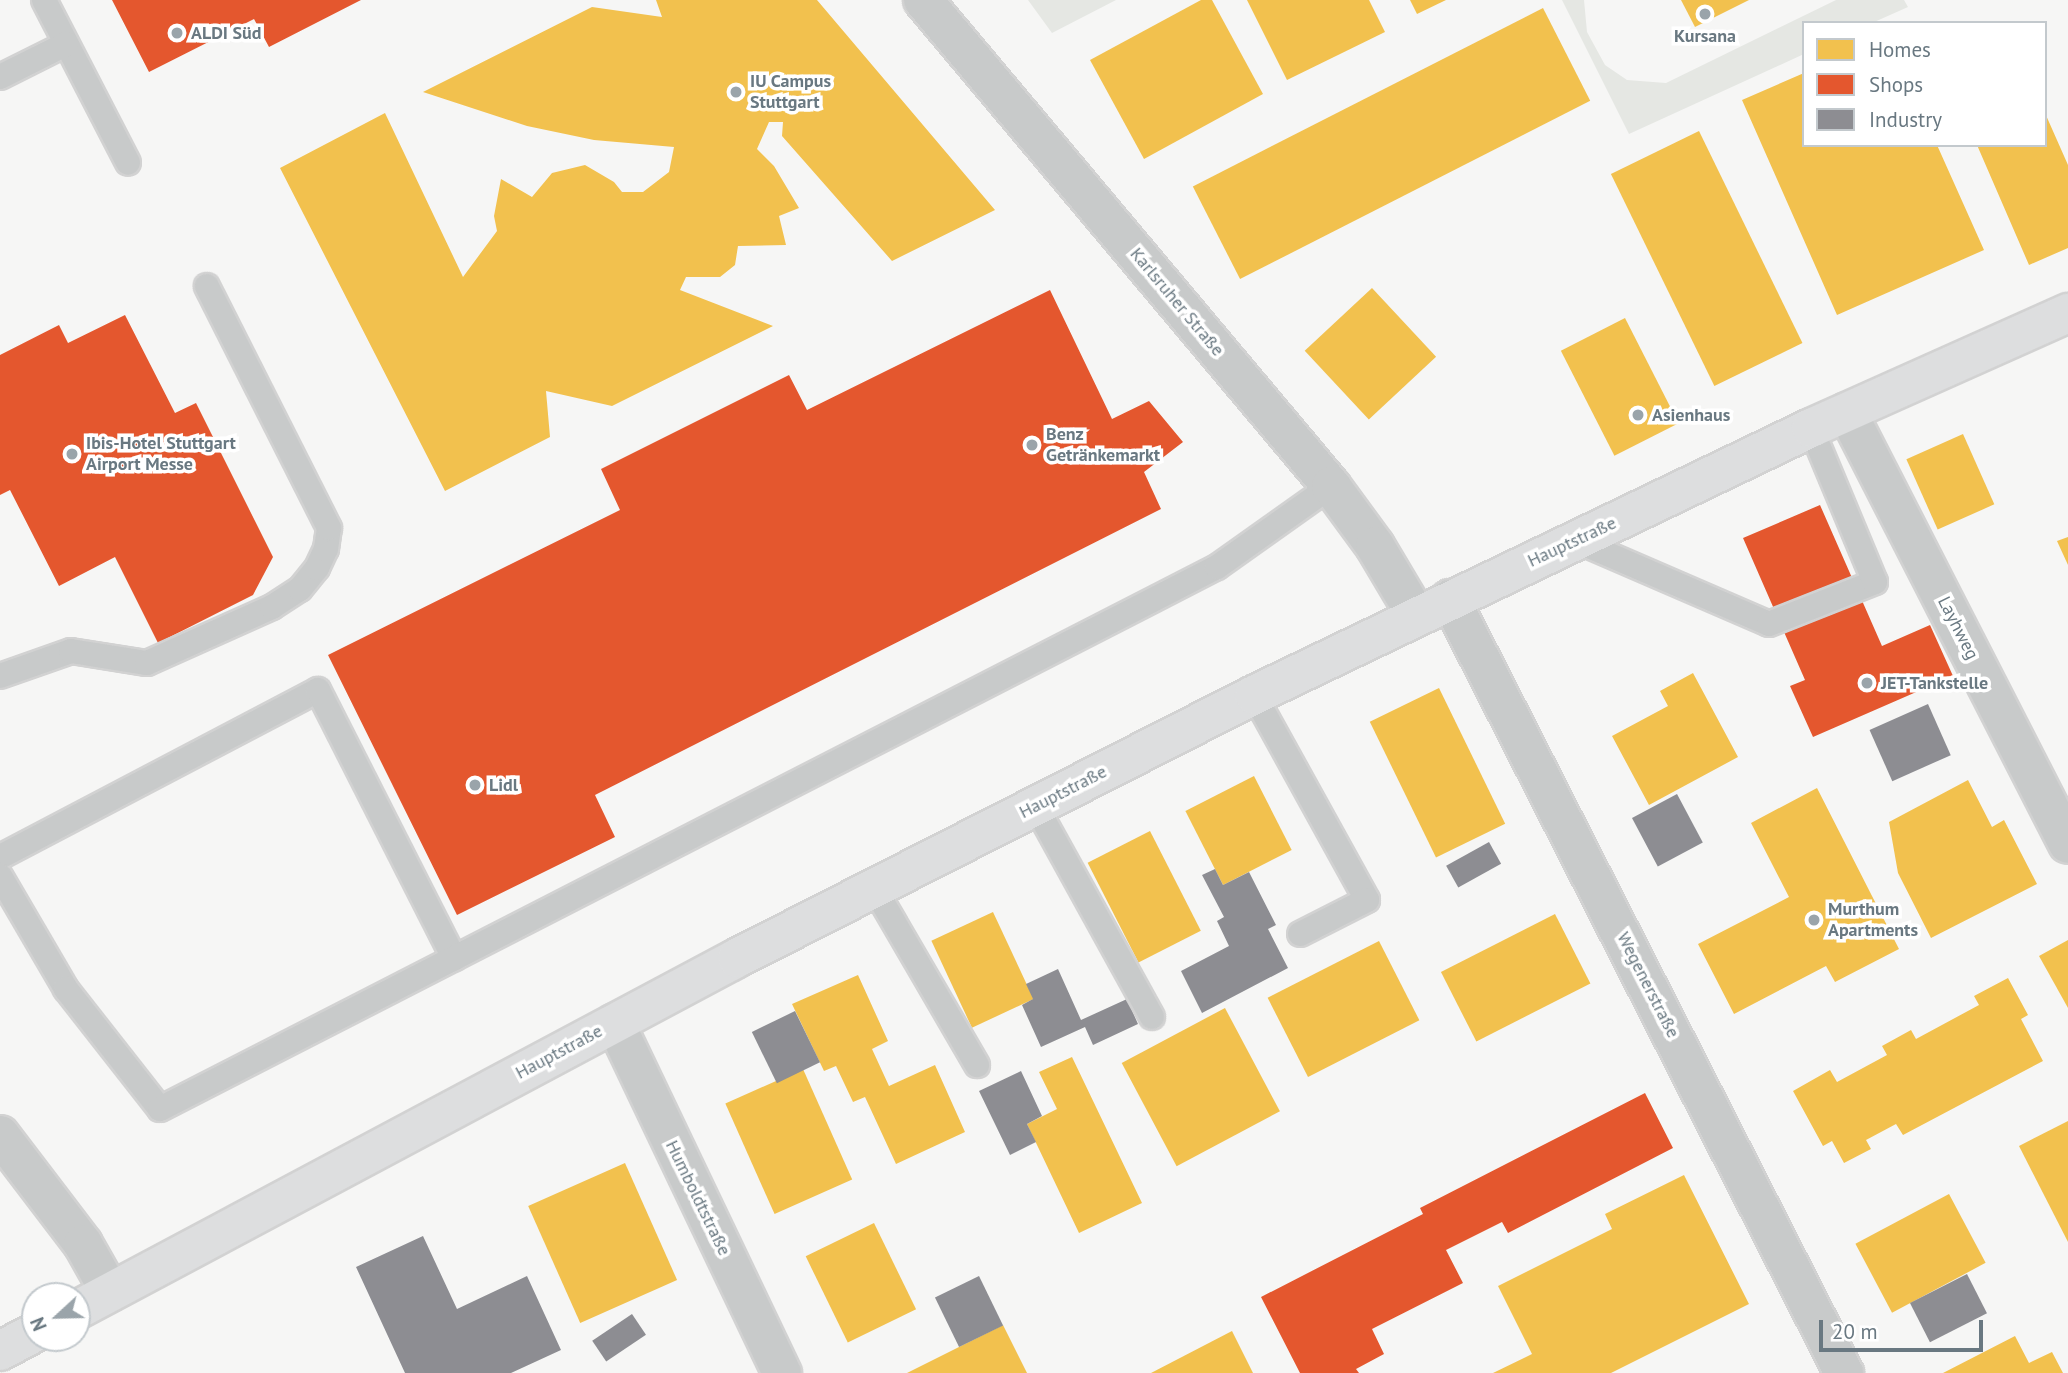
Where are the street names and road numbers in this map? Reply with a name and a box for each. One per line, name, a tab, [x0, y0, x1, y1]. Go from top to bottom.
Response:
street label: Karlsruher Straße	[1125, 244, 1229, 360]
street label: Hauptstraße	[1524, 512, 1620, 572]
street label: Layhweg	[1933, 593, 1983, 663]
street label: Hauptstraße	[1016, 761, 1110, 823]
street label: Wegenerstraße	[1612, 929, 1684, 1041]
street label: Hauptstraße	[512, 1020, 606, 1084]
street label: Humboldtstraße	[661, 1137, 735, 1259]

